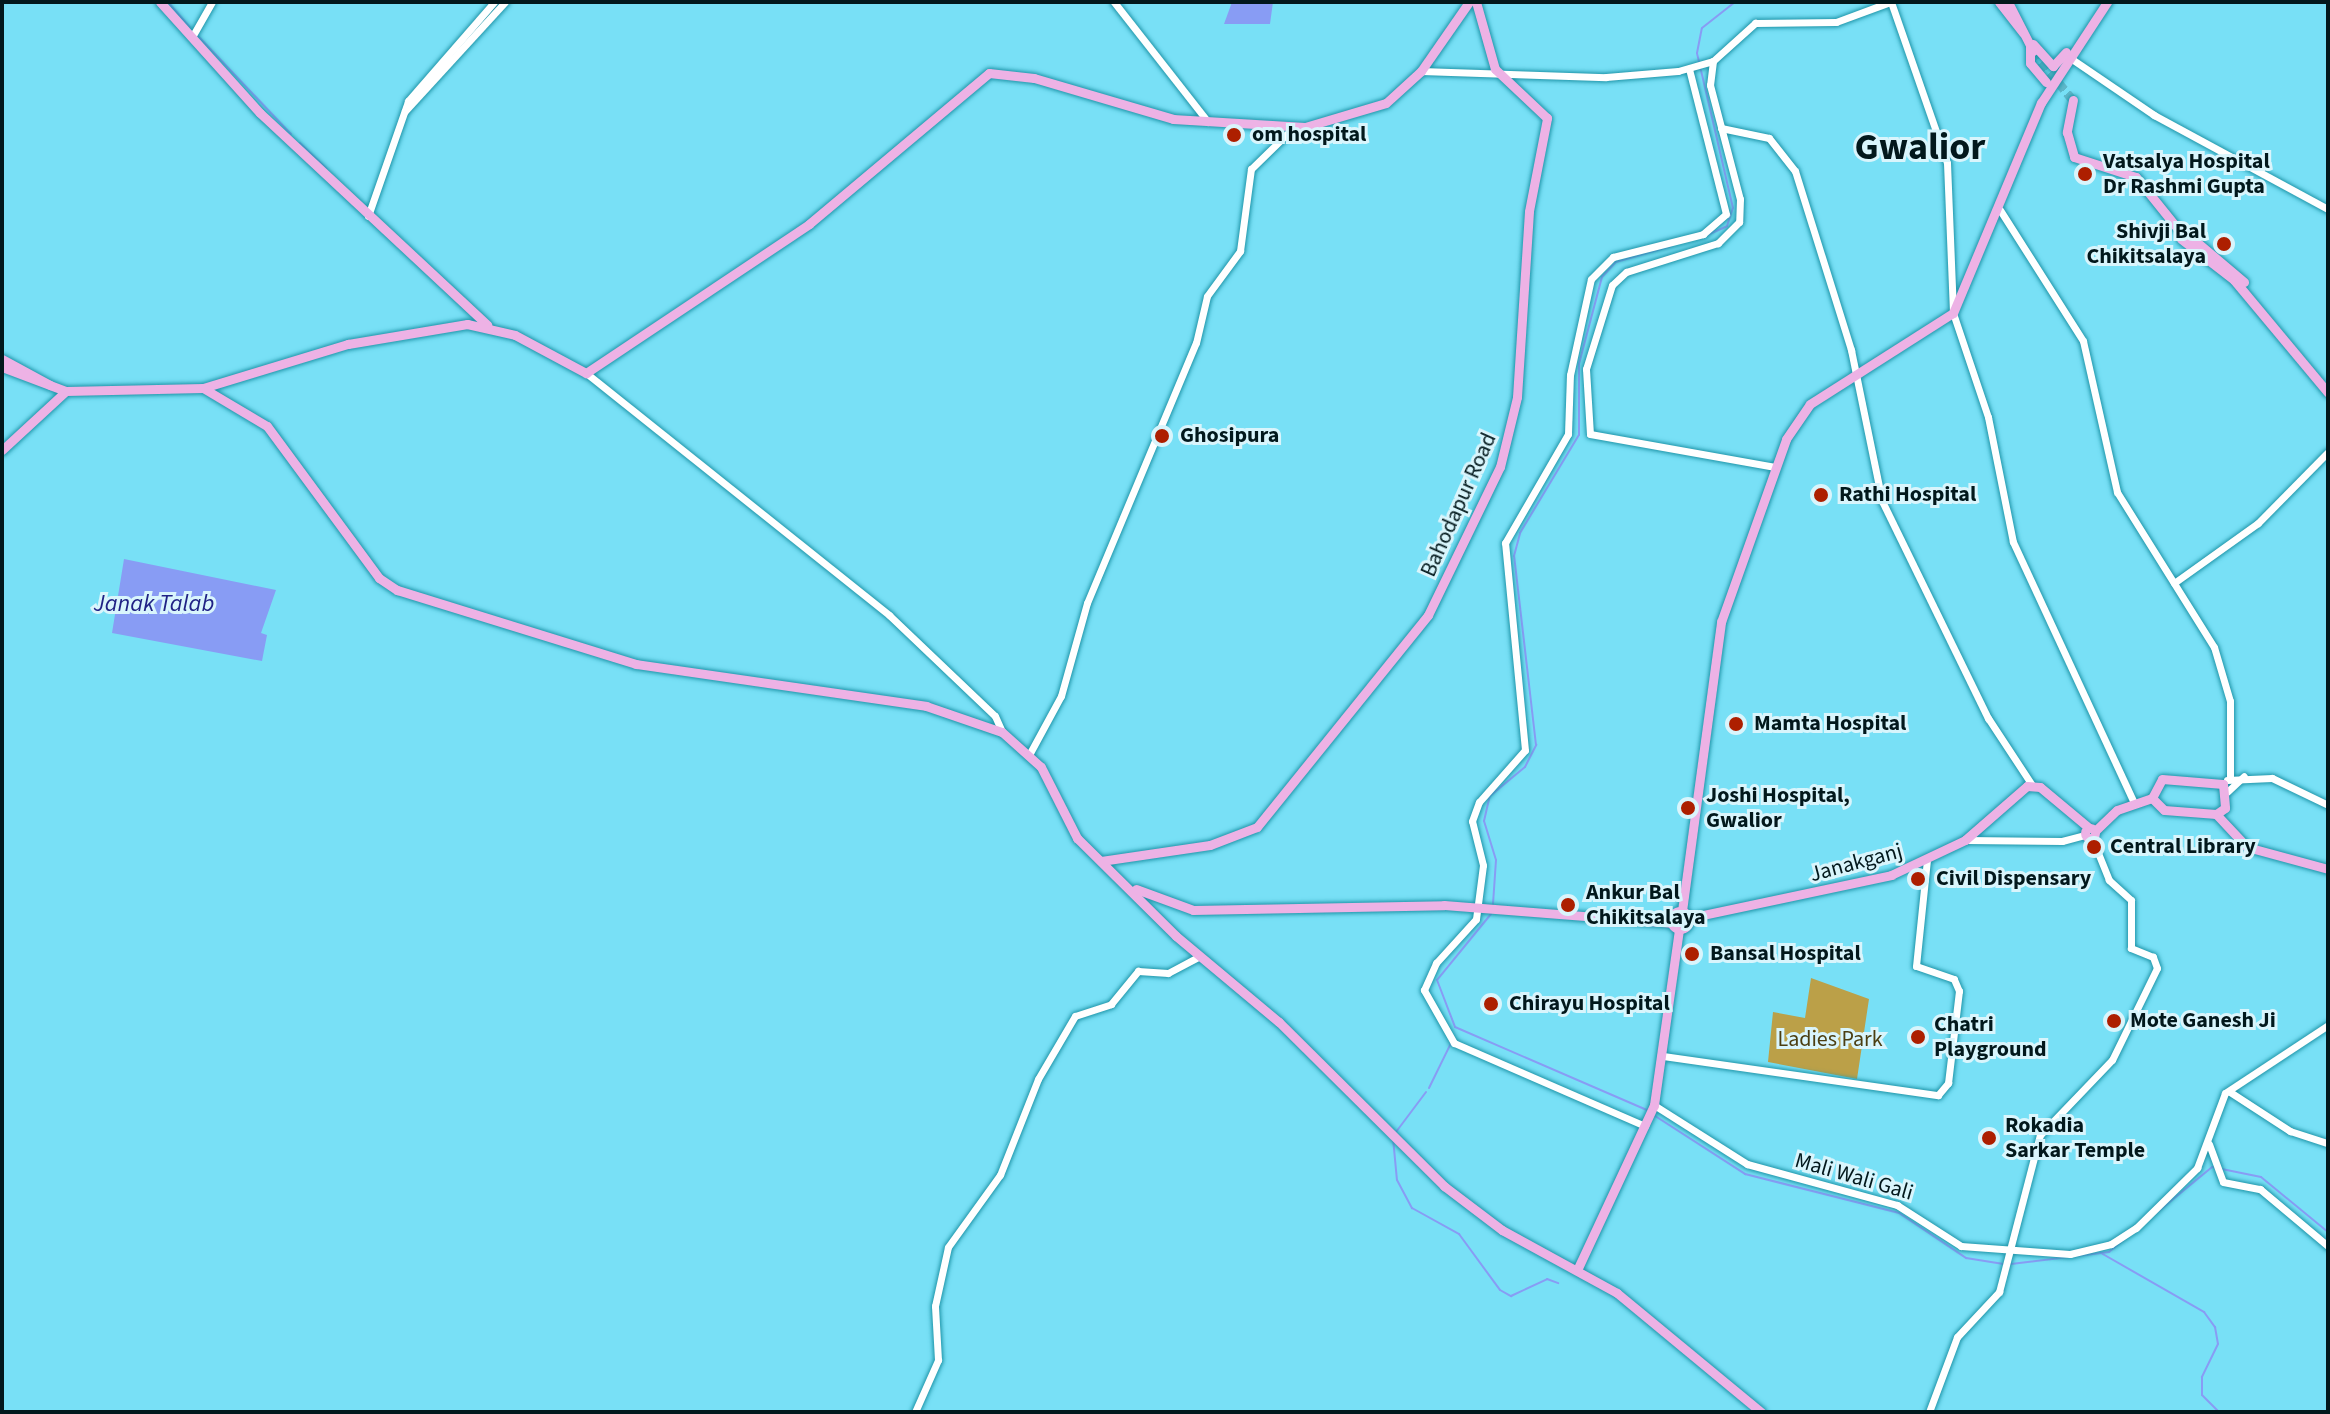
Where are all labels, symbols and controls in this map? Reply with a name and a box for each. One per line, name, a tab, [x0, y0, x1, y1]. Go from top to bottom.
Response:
place label: om hospital	[1252, 122, 1366, 148]
marker: om hospital	[1223, 124, 1245, 146]
district label: Gwalior	[1855, 125, 1985, 171]
place label: Vatsalya Hospital Dr Rashmi Gupta	[2103, 148, 2270, 200]
marker: Vatsalya Hospital Dr Rashmi Gupta	[2074, 163, 2096, 185]
place label: Shivji Bal Chikitsalaya	[2086, 218, 2206, 270]
marker: Shivji Bal Chikitsalaya	[2213, 233, 2235, 255]
place label: Ghosipura	[1180, 423, 1279, 449]
marker: Ghosipura	[1151, 425, 1173, 447]
street label: Bahodapur Road	[1415, 429, 1503, 581]
place label: Rathi Hospital	[1839, 482, 1976, 508]
marker: Rathi Hospital	[1810, 484, 1832, 506]
water label: Janak Talab	[94, 590, 214, 618]
place label: Mamta Hospital	[1754, 711, 1906, 737]
marker: Mamta Hospital	[1725, 713, 1747, 735]
place label: Joshi Hospital, Gwalior	[1706, 782, 1850, 834]
marker: Joshi Hospital, Gwalior	[1677, 797, 1699, 819]
place label: Central Library	[2110, 834, 2256, 860]
street label: Janakganj	[1807, 838, 1905, 888]
marker: Central Library	[2085, 838, 2103, 856]
place label: Civil Dispensary	[1936, 866, 2091, 892]
marker: Civil Dispensary	[1907, 868, 1929, 890]
place label: Ankur Bal Chikitsalaya	[1586, 879, 1706, 930]
marker: Ankur Bal Chikitsalaya	[1557, 894, 1579, 916]
place label: Bansal Hospital	[1710, 941, 1861, 967]
marker: Bansal Hospital	[1681, 943, 1703, 965]
place label: Chirayu Hospital	[1509, 991, 1670, 1017]
marker: Chirayu Hospital	[1480, 993, 1502, 1015]
place label: Mote Ganesh Ji	[2130, 1008, 2276, 1034]
place label: Chatri Playground	[1934, 1011, 2047, 1062]
marker: Mote Ganesh Ji	[2105, 1012, 2123, 1030]
park label: Ladies Park	[1777, 1027, 1883, 1053]
marker: Chatri Playground	[1909, 1028, 1927, 1046]
place label: Rokadia Sarkar Temple	[2005, 1112, 2145, 1164]
marker: Rokadia Sarkar Temple	[1980, 1129, 1998, 1147]
street label: Mali Wali Gali	[1792, 1148, 1916, 1206]

